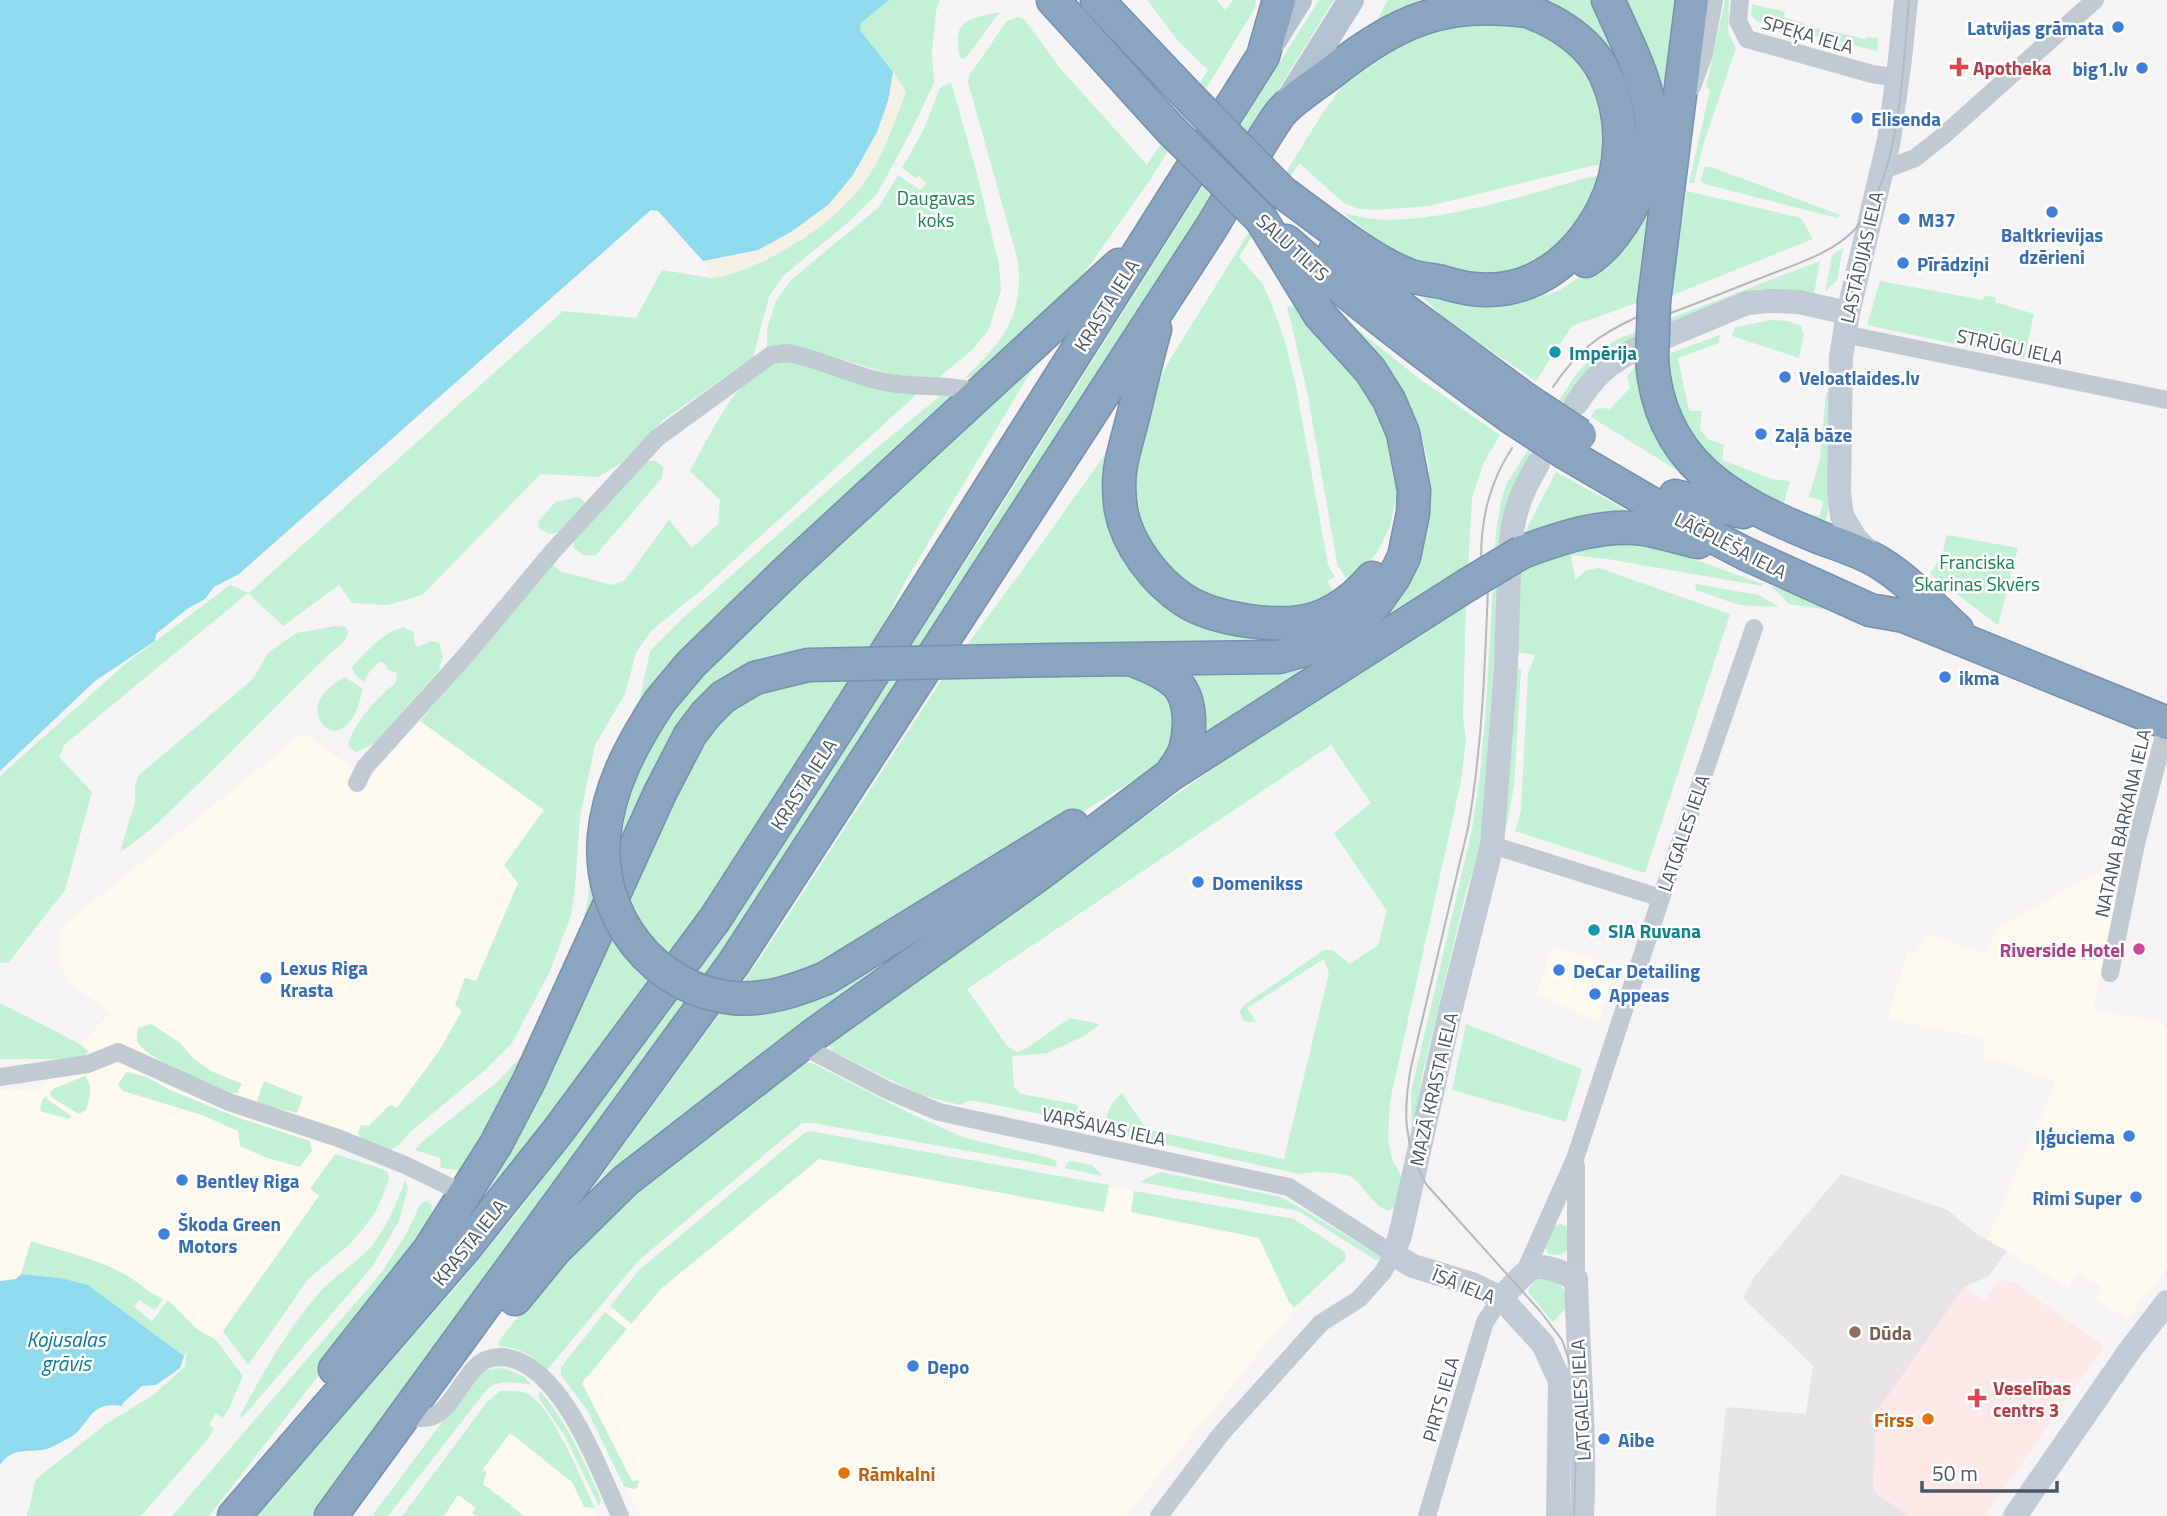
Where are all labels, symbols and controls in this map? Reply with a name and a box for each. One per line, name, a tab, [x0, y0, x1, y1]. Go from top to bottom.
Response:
street label: SPEĶA IELA	[1759, 7, 1857, 61]
place label: Latvijas grāmata	[1967, 13, 2104, 42]
marker: Latvijas grāmata	[2110, 19, 2126, 35]
place label: Apotheka	[1973, 53, 2052, 82]
place label: big1.lv	[2073, 54, 2129, 83]
marker: Apotheka	[1951, 59, 1967, 75]
marker: big1.lv	[2134, 60, 2150, 76]
place label: Elisenda	[1871, 104, 1941, 133]
marker: Elisenda	[1849, 110, 1865, 126]
park label: Daugavas koks	[897, 183, 975, 234]
street label: LASTĀDIJAS IELA	[1832, 188, 1890, 326]
marker: Baltkrievijas dzērieni	[2044, 204, 2060, 220]
place label: M37	[1918, 205, 1956, 234]
street label: SALU TILTS	[1250, 206, 1336, 288]
marker: M37	[1896, 211, 1912, 227]
place label: Baltkrievijas dzērieni	[2001, 220, 2103, 271]
place label: Pīrādziņi	[1917, 249, 1989, 278]
street label: KRASTA IELA	[1066, 253, 1146, 357]
marker: Pīrādziņi	[1895, 255, 1911, 271]
street label: STRŪGU IELA	[1954, 321, 2066, 371]
place label: Impērija	[1569, 338, 1637, 367]
marker: Impērija	[1547, 344, 1563, 360]
place label: Veloatlaides.lv	[1799, 363, 1920, 392]
marker: Veloatlaides.lv	[1777, 369, 1793, 385]
place label: Zaļā bāze	[1775, 420, 1853, 449]
marker: Zaļā bāze	[1753, 426, 1769, 442]
street label: LĀČPLĒŠA IELA	[1670, 504, 1792, 586]
park label: Franciska Skarinas Skvērs	[1914, 547, 2040, 598]
place label: ikma	[1959, 663, 2000, 692]
marker: ikma	[1937, 669, 1953, 685]
street label: NATANA BARKANA IELA	[2086, 726, 2158, 920]
street label: KRASTA IELA	[762, 732, 844, 836]
street label: LATGALES IELA	[1649, 771, 1717, 895]
place label: Domenikss	[1212, 868, 1303, 897]
marker: Domenikss	[1190, 874, 1206, 890]
place label: SIA Ruvana	[1608, 916, 1701, 945]
marker: SIA Ruvana	[1586, 922, 1602, 938]
place label: Riverside Hotel	[1999, 935, 2125, 964]
marker: Riverside Hotel	[2131, 941, 2147, 957]
place label: Lexus Riga Krasta	[280, 953, 368, 1004]
place label: DeCar Detailing	[1573, 956, 1700, 985]
marker: DeCar Detailing	[1551, 962, 1567, 978]
marker: Lexus Riga Krasta	[258, 970, 274, 986]
place label: Appeas	[1609, 980, 1670, 1009]
marker: Appeas	[1587, 986, 1603, 1002]
street label: MAZĀ KRASTA IELA	[1401, 1009, 1465, 1169]
street label: VARŠAVAS IELA	[1039, 1099, 1169, 1153]
place label: Iļģuciema	[2035, 1122, 2115, 1151]
marker: Iļģuciema	[2121, 1128, 2137, 1144]
place label: Bentley Riga	[196, 1166, 300, 1195]
marker: Bentley Riga	[174, 1172, 190, 1188]
place label: Rimi Super	[2032, 1183, 2122, 1212]
marker: Rimi Super	[2128, 1189, 2144, 1205]
street label: KRASTA IELA	[425, 1192, 513, 1292]
place label: Škoda Green Motors	[178, 1209, 281, 1260]
marker: Škoda Green Motors	[156, 1226, 172, 1242]
street label: ĪSĀ IELA	[1427, 1259, 1500, 1311]
place label: Dūda	[1869, 1318, 1912, 1347]
water label: Kojusalas grāvis	[26, 1323, 108, 1379]
marker: Dūda	[1847, 1324, 1863, 1340]
street label: LATGALES IELA	[1562, 1338, 1598, 1462]
place label: Depo	[927, 1352, 969, 1381]
street label: PIRTS IELA	[1414, 1353, 1466, 1445]
marker: Depo	[905, 1358, 921, 1374]
place label: Veselības centrs 3	[1993, 1373, 2071, 1424]
marker: Veselības centrs 3	[1967, 1388, 1987, 1408]
place label: Firss	[1874, 1405, 1914, 1434]
marker: Firss	[1920, 1411, 1936, 1427]
place label: Aibe	[1618, 1425, 1655, 1454]
marker: Aibe	[1596, 1431, 1612, 1447]
scale bar	[1922, 1450, 2057, 1494]
text: 50 m	[1932, 1457, 1978, 1489]
place label: Rāmkalni	[858, 1459, 935, 1488]
marker: Rāmkalni	[836, 1465, 852, 1481]

